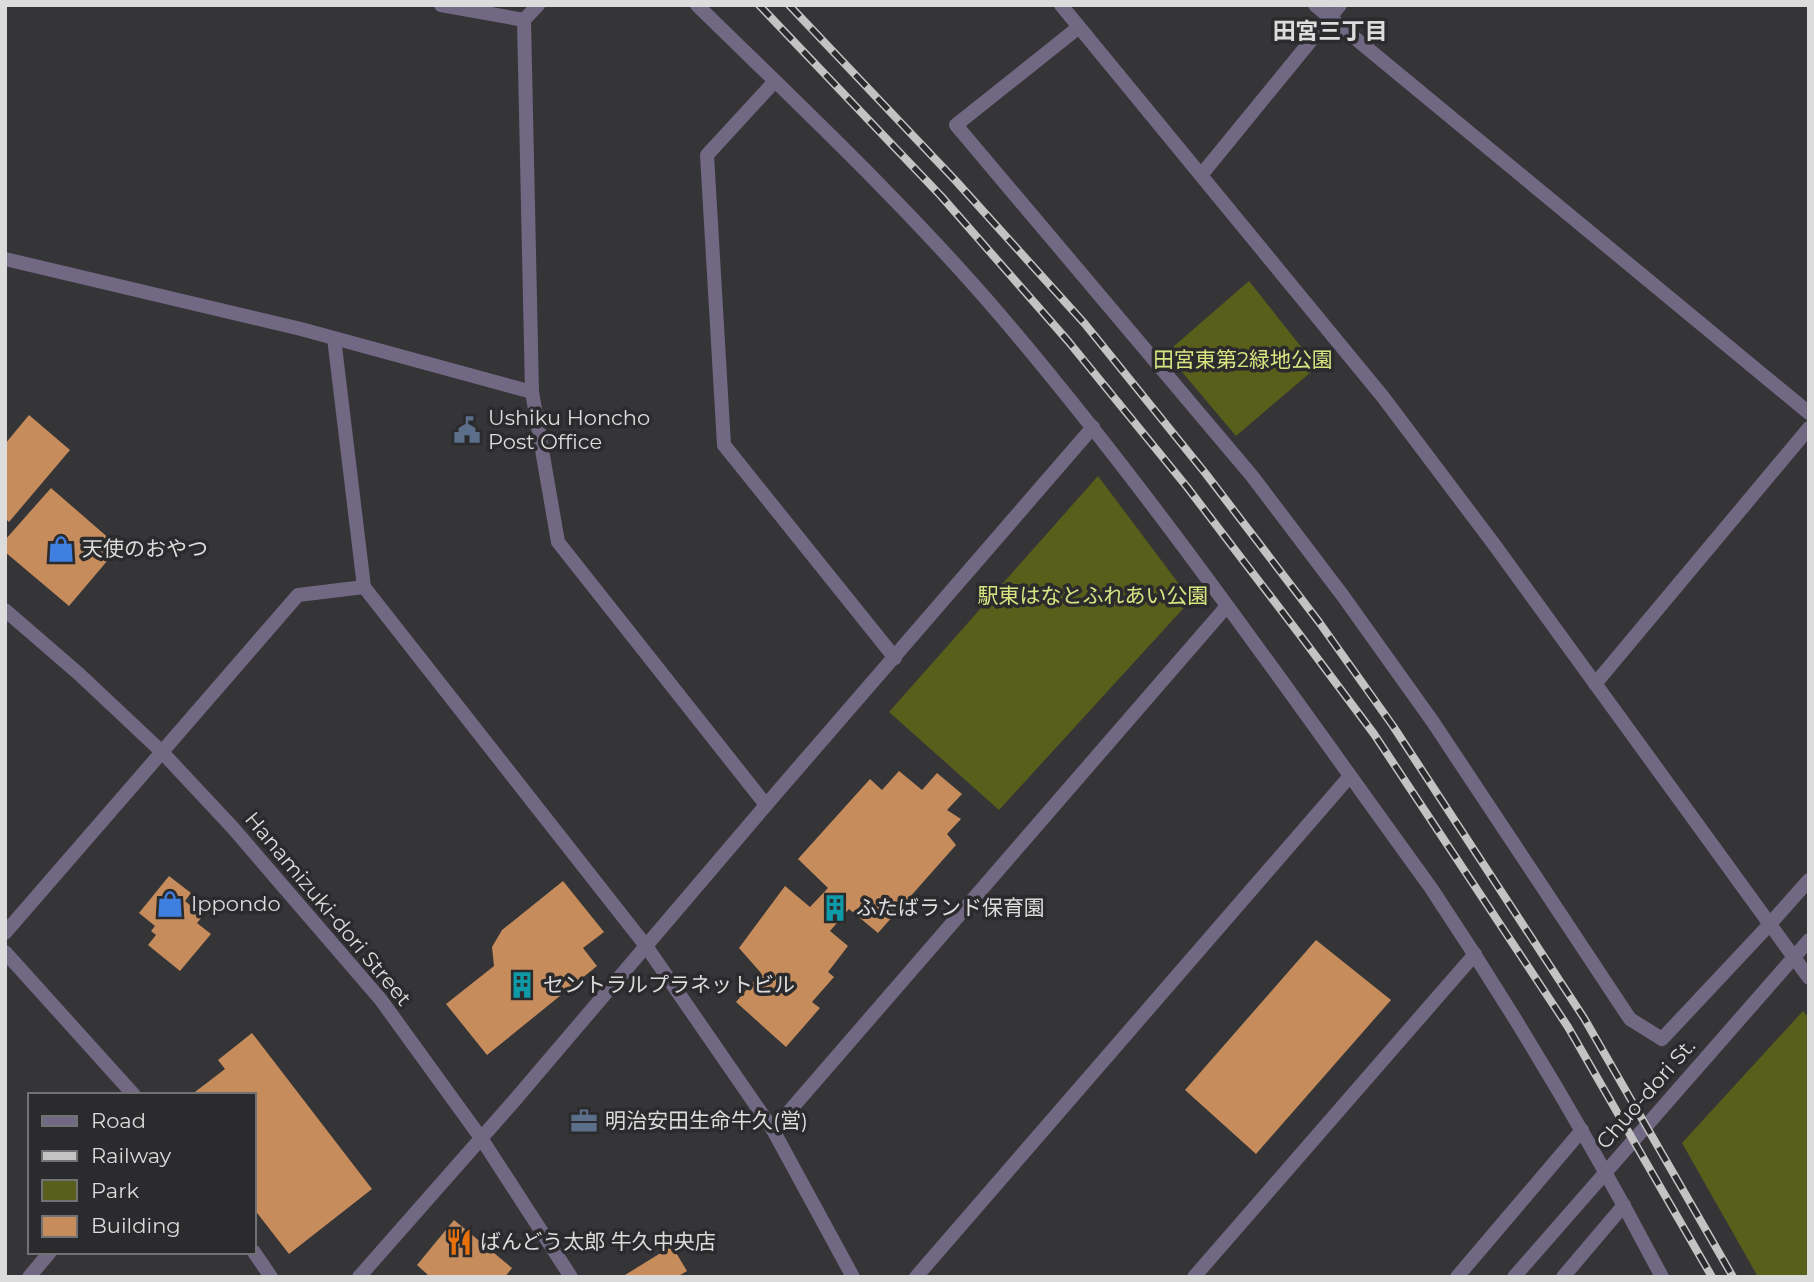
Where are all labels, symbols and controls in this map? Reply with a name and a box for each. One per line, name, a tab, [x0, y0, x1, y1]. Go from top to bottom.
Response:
district label: 田宮三丁目	[1273, 17, 1388, 45]
park label: 田宮東第2緑地公園	[1153, 347, 1333, 372]
place label: Ushiku Honcho Post Office	[488, 405, 650, 454]
public building icon: Ushiku Honcho Post Office	[452, 415, 482, 445]
shop icon: 天使のおやつ	[46, 534, 76, 564]
place label: 天使のおやつ	[82, 536, 208, 561]
park label: 駅東はなとふれあい公園	[978, 583, 1209, 608]
street label: Hanamizuki-dori Street	[240, 807, 417, 1011]
shop icon: Ippondo	[155, 889, 185, 919]
place label: Ippondo	[191, 891, 281, 916]
building icon: ふたばランド保育園	[820, 893, 850, 923]
place label: ふたばランド保育園	[856, 895, 1045, 920]
building icon: セントラルプラネットビル	[507, 970, 537, 1000]
place label: セントラルプラネットビル	[543, 972, 795, 997]
street label: Chuo-dori St.	[1591, 1033, 1700, 1154]
legend	[28, 1093, 256, 1254]
office icon: 明治安田生命牛久(営)	[569, 1106, 599, 1136]
text: Road	[91, 1108, 146, 1133]
place label: 明治安田生命牛久(営)	[605, 1108, 808, 1133]
text: Railway	[91, 1143, 172, 1168]
text: Park	[91, 1178, 139, 1203]
text: Building	[91, 1213, 181, 1238]
restaurant icon: ばんどう太郎 牛久中央店	[444, 1227, 474, 1257]
place label: ばんどう太郎 牛久中央店	[480, 1229, 716, 1254]

